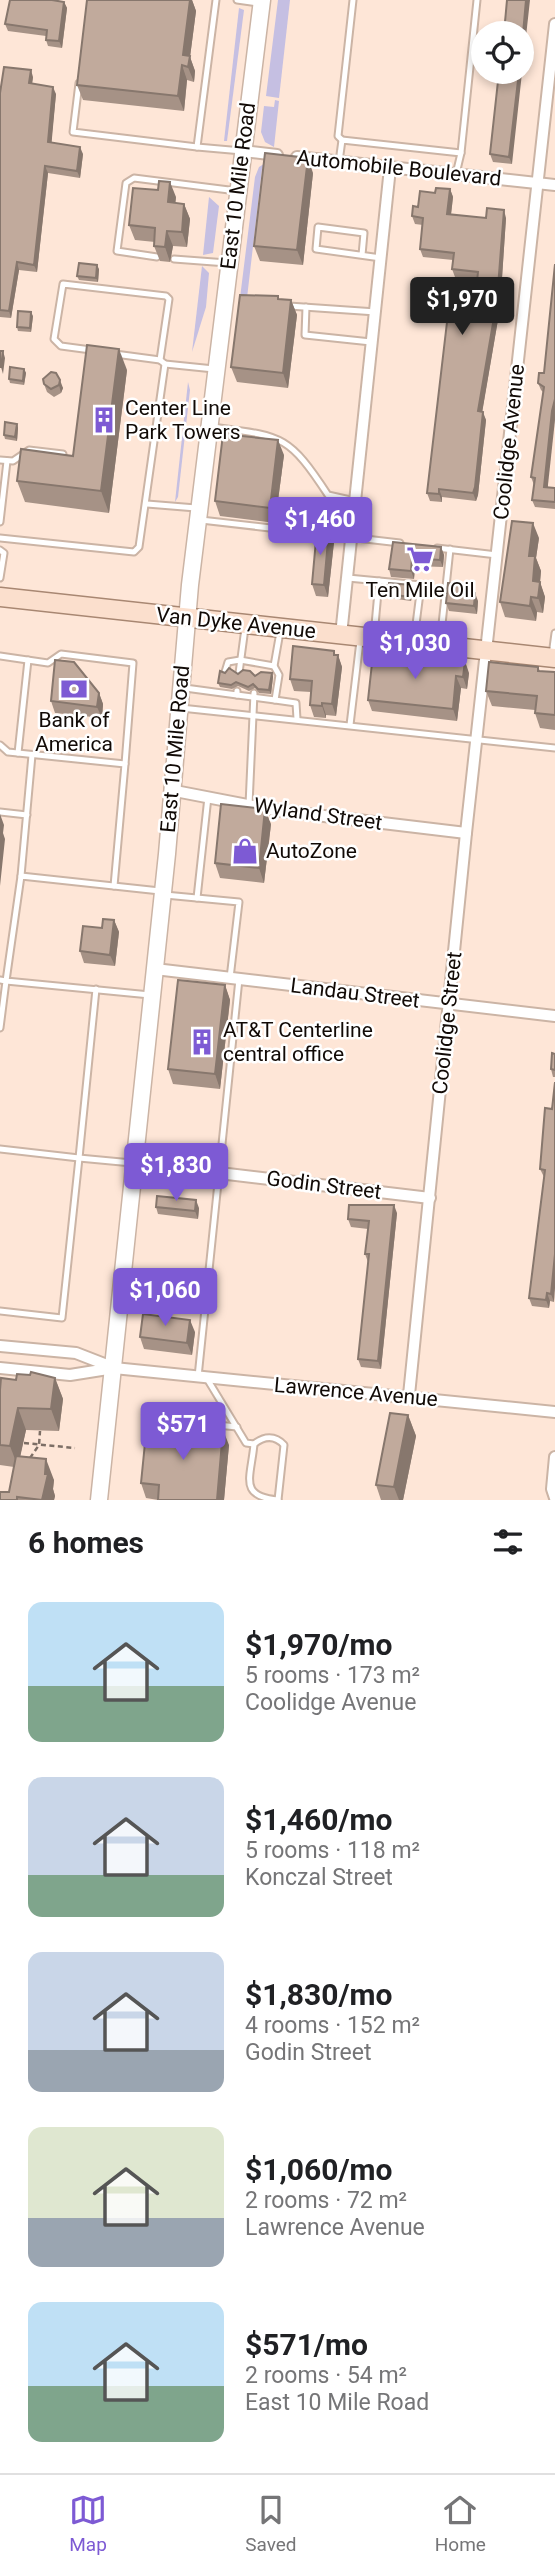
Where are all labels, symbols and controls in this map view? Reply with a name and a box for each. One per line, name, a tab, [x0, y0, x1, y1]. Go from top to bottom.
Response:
map controls	[471, 21, 534, 84]
button: locate	[471, 21, 534, 84]
street label: East 10 Mile Road	[216, 101, 260, 271]
street label: Automobile Boulevard	[296, 145, 502, 191]
pin: $1,970	[405, 278, 519, 337]
text: $1,970	[426, 286, 498, 313]
street label: Coolidge Avenue	[489, 363, 529, 521]
place label: Center Line Park Towers	[125, 396, 240, 444]
building icon: Center Line Park Towers	[89, 405, 119, 435]
pin: $1,460	[263, 498, 377, 557]
text: $1,460	[284, 506, 356, 533]
supermarket icon: Ten Mile Oil	[405, 544, 435, 574]
place label: Ten Mile Oil	[365, 578, 475, 602]
street label: Van Dyke Avenue	[155, 603, 317, 643]
pin: $1,030	[358, 622, 472, 681]
text: $1,030	[379, 630, 451, 657]
street label: East 10 Mile Road	[156, 664, 194, 834]
bank icon: Bank of America	[59, 674, 89, 704]
place label: Bank of America	[35, 708, 113, 756]
street label: Wyland Street	[252, 793, 384, 835]
shop icon: AutoZone	[230, 836, 260, 866]
place label: AutoZone	[266, 839, 357, 863]
street label: Coolidge Street	[428, 950, 466, 1095]
street label: Landau Street	[289, 973, 421, 1013]
place label: AT&T Centerline central office	[223, 1018, 373, 1066]
building icon: AT&T Centerline central office	[187, 1027, 217, 1057]
pin: $1,830	[119, 1144, 233, 1203]
text: $1,830	[140, 1152, 212, 1179]
street label: Godin Street	[265, 1166, 383, 1204]
pin: $1,060	[108, 1268, 222, 1328]
text: $1,060	[129, 1277, 201, 1304]
street label: Lawrence Avenue	[273, 1373, 439, 1411]
pin: $571	[142, 1402, 224, 1462]
text: $571	[157, 1411, 209, 1438]
icon: filters	[489, 1523, 527, 1561]
text: 6 homes	[28, 1525, 144, 1560]
text: $1,970/mo	[245, 1627, 393, 1662]
icon: home	[84, 1630, 168, 1714]
text: 5 rooms · 173 m²	[245, 1662, 420, 1689]
text: Coolidge Avenue	[245, 1689, 416, 1716]
text: $1,460/mo	[245, 1802, 393, 1837]
icon: home	[84, 1805, 168, 1889]
text: 5 rooms · 118 m²	[245, 1837, 420, 1864]
text: Konczal Street	[245, 1864, 393, 1891]
text: $1,830/mo	[245, 1977, 393, 2012]
icon: home	[84, 1980, 168, 2064]
text: 4 rooms · 152 m²	[245, 2012, 420, 2039]
text: Godin Street	[245, 2039, 371, 2066]
text: $1,060/mo	[245, 2152, 393, 2187]
icon: home	[84, 2155, 168, 2239]
text: 2 rooms · 72 m²	[245, 2187, 407, 2214]
text: Lawrence Avenue	[245, 2214, 425, 2241]
text: $571/mo	[245, 2327, 368, 2362]
icon: home	[84, 2330, 168, 2414]
text: 2 rooms · 54 m²	[245, 2362, 407, 2389]
text: East 10 Mile Road	[245, 2389, 429, 2416]
tab: Map	[69, 2491, 107, 2556]
tab: Saved	[245, 2491, 297, 2556]
tab: Home	[435, 2491, 486, 2556]

